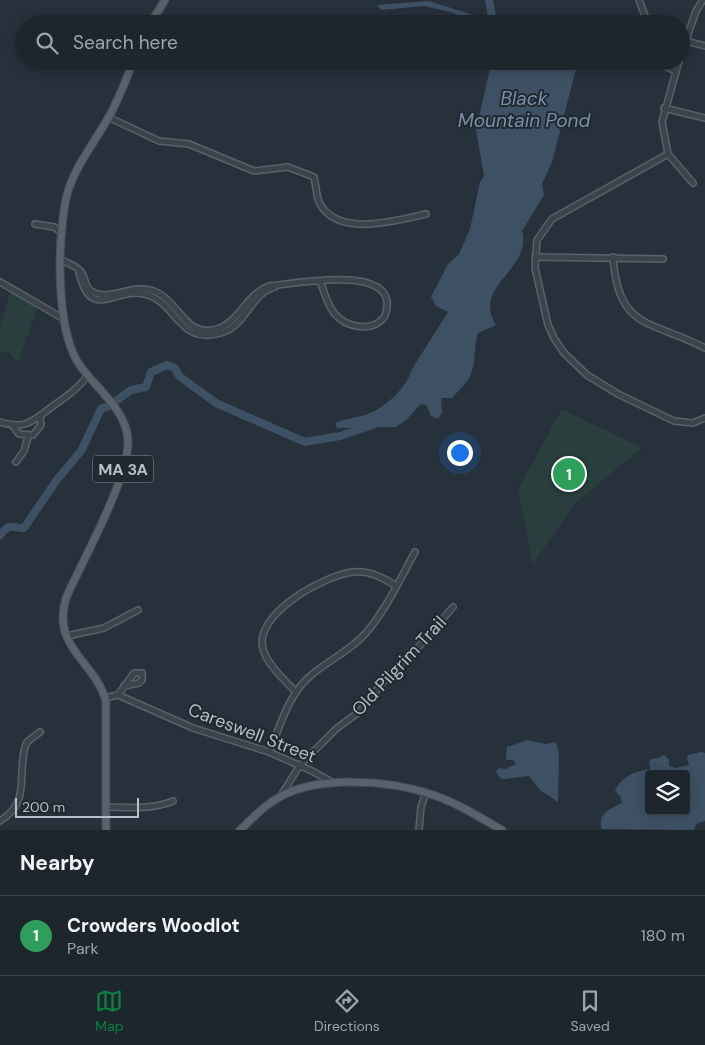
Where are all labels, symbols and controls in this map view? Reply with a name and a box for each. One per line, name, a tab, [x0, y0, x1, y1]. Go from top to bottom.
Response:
search box	[15, 15, 690, 70]
icon: search	[33, 29, 61, 57]
text: Search here	[73, 30, 178, 55]
water label: Black Mountain Pond	[458, 86, 591, 133]
your location	[447, 440, 473, 466]
pin: 1	[553, 455, 585, 493]
road number: MA 3A	[93, 456, 153, 482]
street label: Old Pilgrim Trail	[346, 611, 452, 721]
street label: Careswell Street	[185, 698, 319, 768]
map controls	[645, 770, 690, 815]
button: layers	[645, 770, 690, 815]
scale bar	[15, 795, 139, 818]
text: 200 m	[22, 798, 65, 816]
text: Nearby	[20, 849, 94, 877]
text: Crowders Woodlot	[67, 913, 240, 938]
text: 1	[33, 925, 39, 946]
text: 180 m	[641, 925, 685, 946]
text: Park	[67, 938, 99, 959]
tab: Map	[95, 987, 123, 1035]
tab: Directions	[314, 987, 380, 1035]
tab: Saved	[570, 987, 610, 1035]

